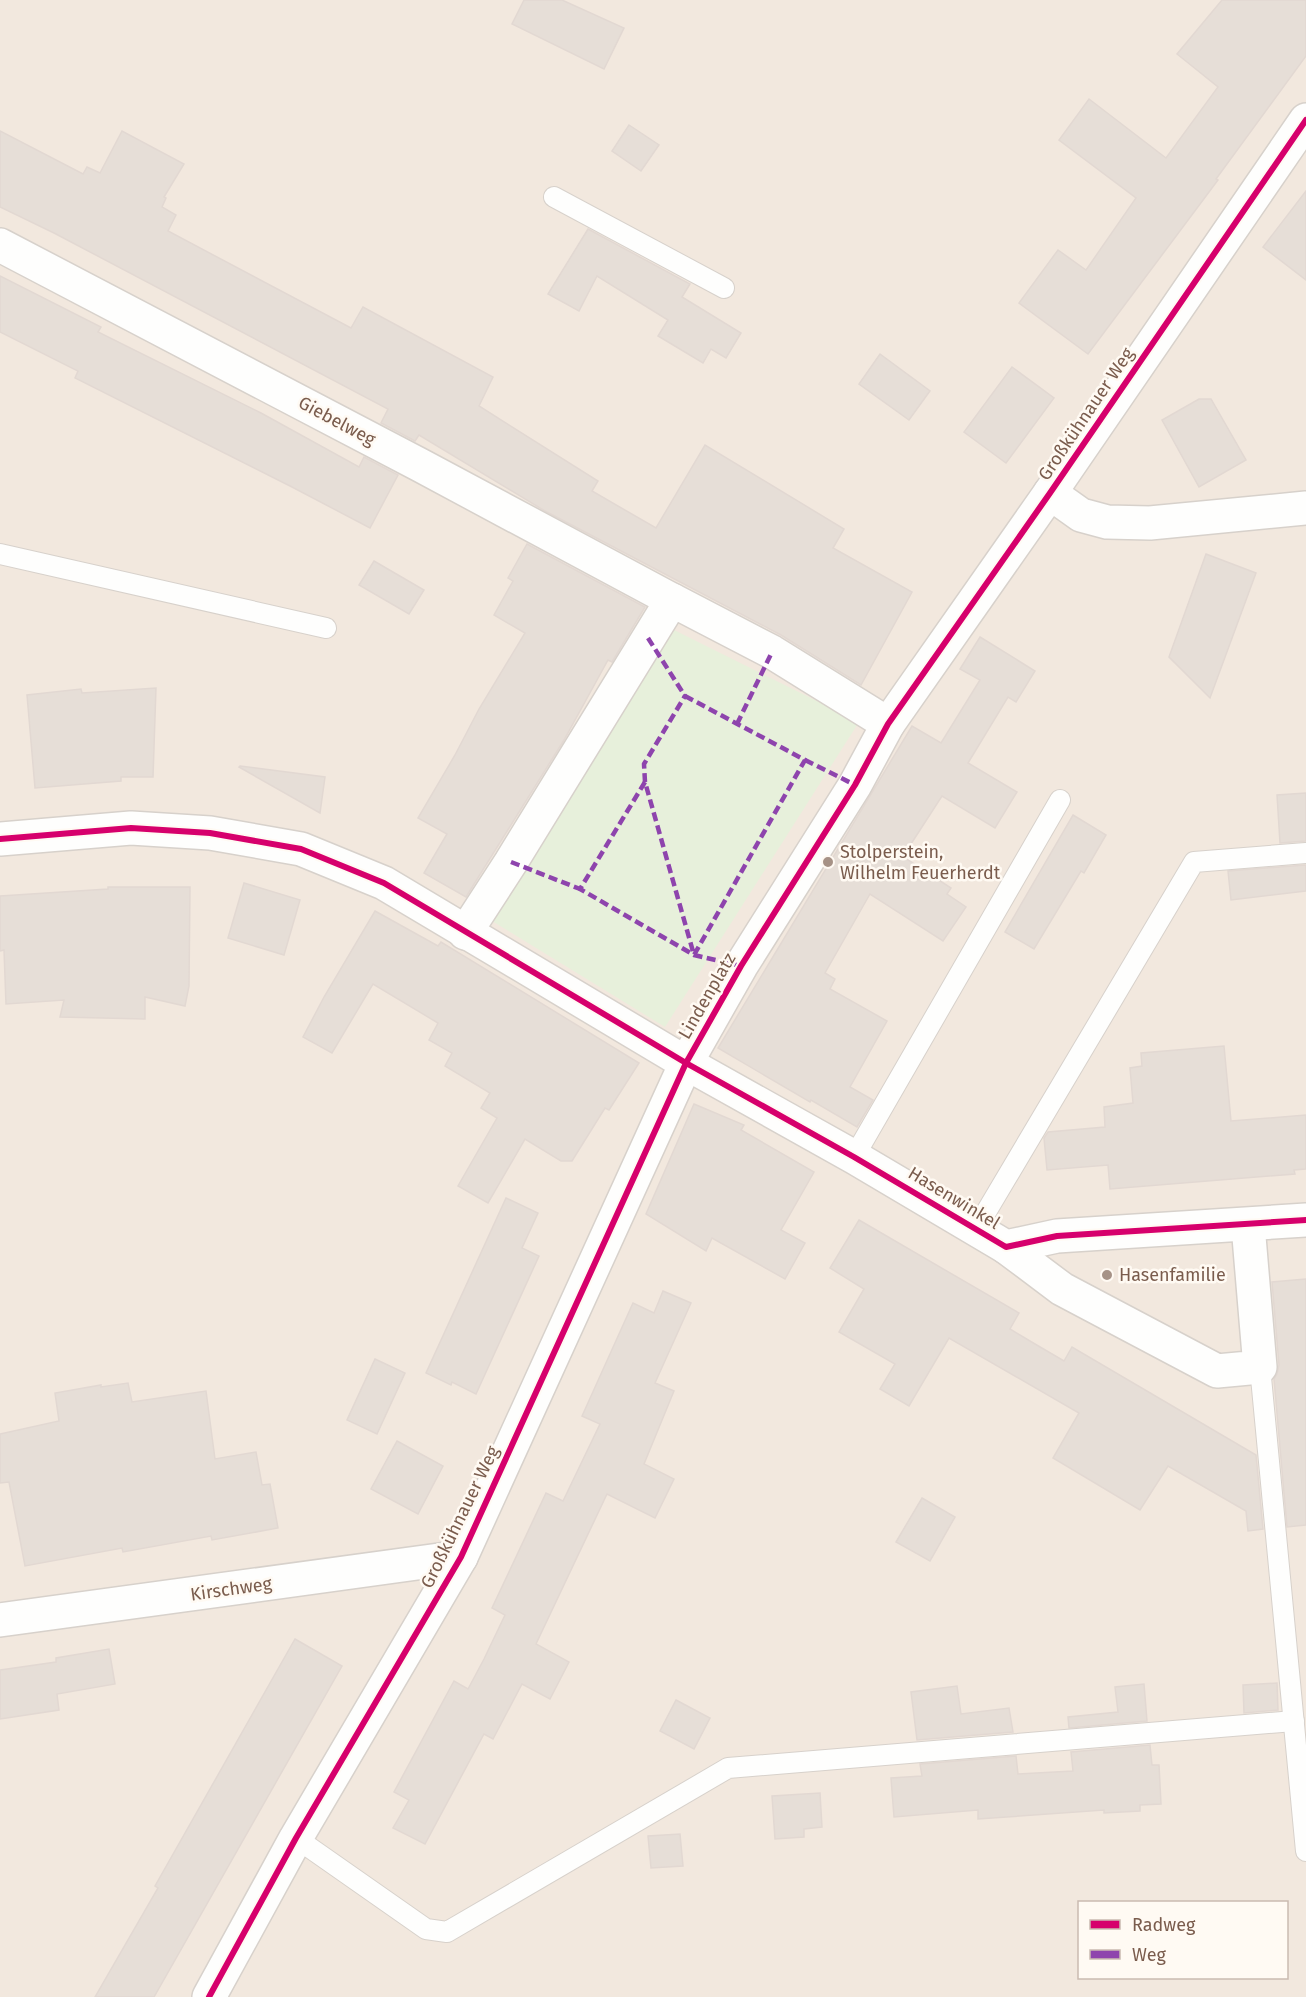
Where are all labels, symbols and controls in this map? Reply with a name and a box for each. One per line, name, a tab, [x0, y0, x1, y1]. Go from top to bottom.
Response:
street label: Großkühnauer Weg	[1033, 343, 1139, 485]
street label: Giebelweg	[295, 392, 380, 451]
place label: Stolperstein, Wilhelm Feuerherdt	[840, 841, 1001, 884]
marker: Stolperstein, Wilhelm Feuerherdt	[821, 855, 835, 869]
street label: Lindenplatz	[674, 949, 741, 1043]
street label: Hasenwinkel	[904, 1162, 1004, 1234]
place label: Hasenfamilie	[1119, 1264, 1226, 1286]
marker: Hasenfamilie	[1100, 1268, 1114, 1282]
street label: Großkühnauer Weg	[416, 1442, 504, 1592]
street label: Kirschweg	[189, 1572, 274, 1606]
legend	[1078, 1901, 1288, 1979]
text: Radweg	[1132, 1914, 1196, 1936]
text: Weg	[1132, 1944, 1166, 1966]

